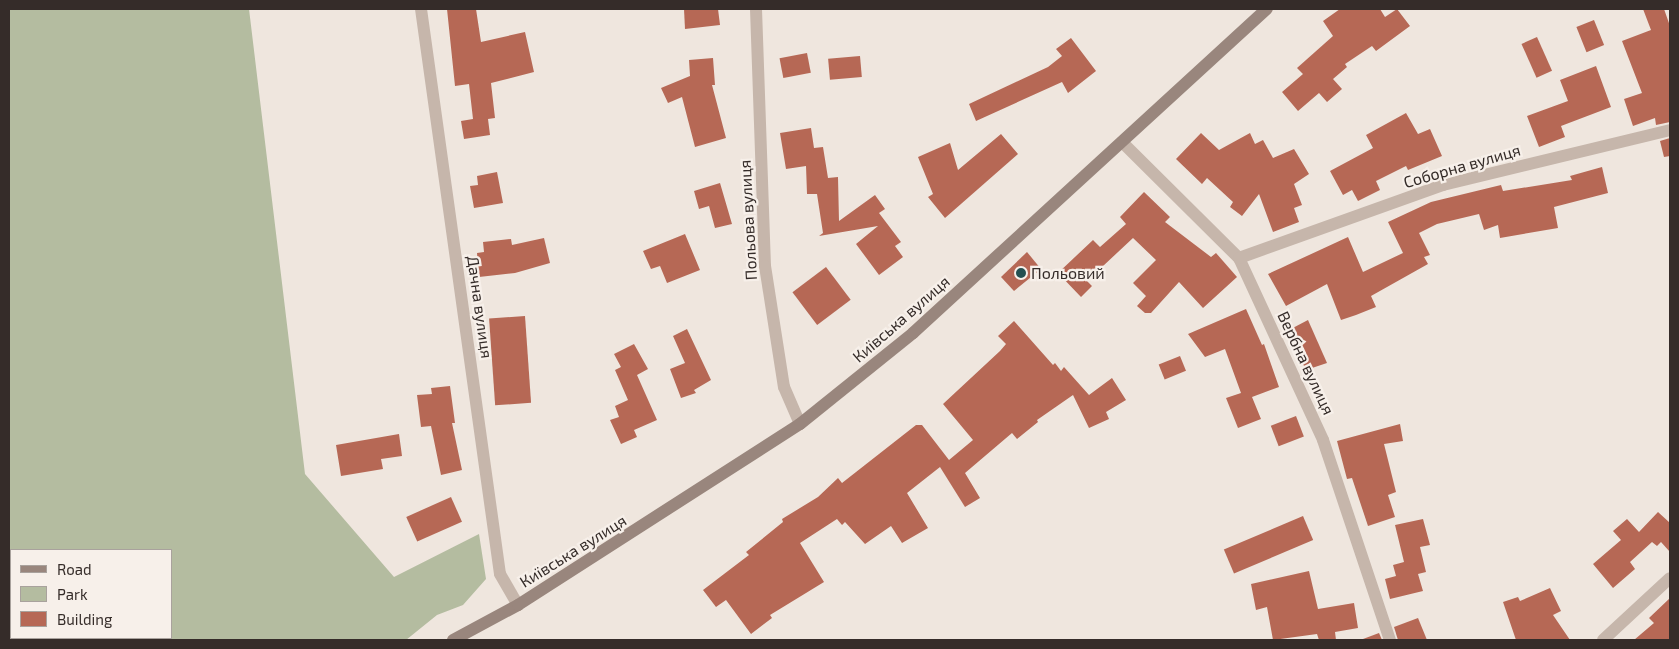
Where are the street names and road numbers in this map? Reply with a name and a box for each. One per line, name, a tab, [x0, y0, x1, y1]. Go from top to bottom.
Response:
street label: Соборна вулиця	[1401, 140, 1523, 192]
street label: Польова вулиця	[735, 159, 761, 281]
street label: Дачна вулиця	[463, 254, 497, 360]
street label: Київська вулиця	[849, 272, 953, 366]
street label: Вербна вулиця	[1274, 308, 1338, 418]
street label: Київська вулиця	[516, 510, 630, 592]

